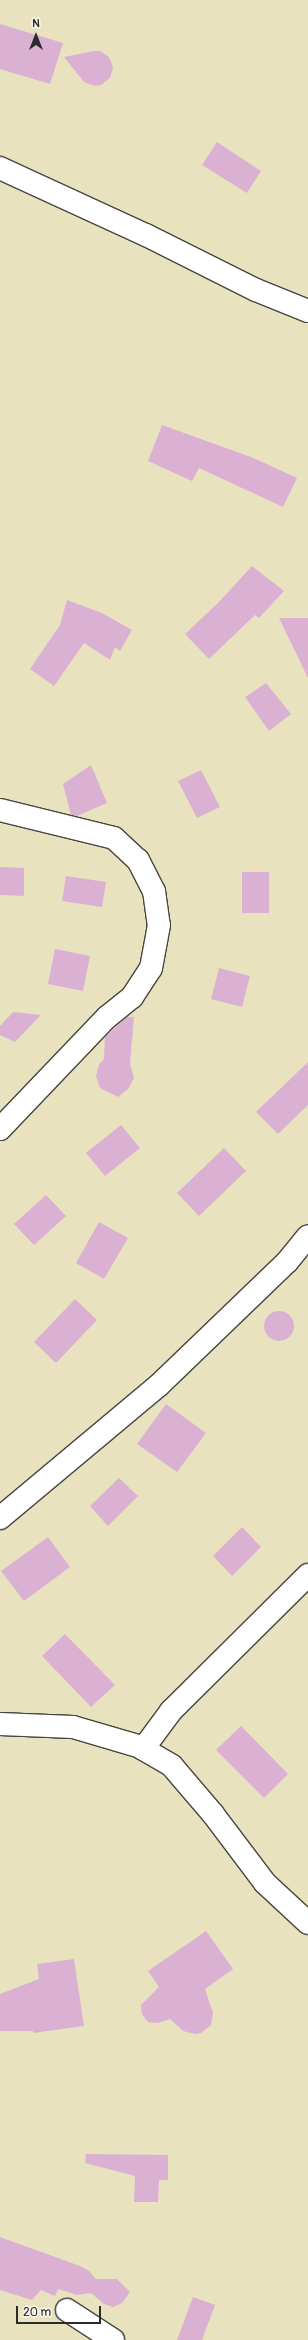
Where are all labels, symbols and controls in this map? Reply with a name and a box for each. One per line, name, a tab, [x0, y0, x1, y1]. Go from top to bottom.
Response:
north arrow	[16, 16, 56, 56]
text: N	[32, 17, 40, 30]
scale bar	[18, 2298, 103, 2324]
text: 20 m	[23, 2305, 51, 2320]

